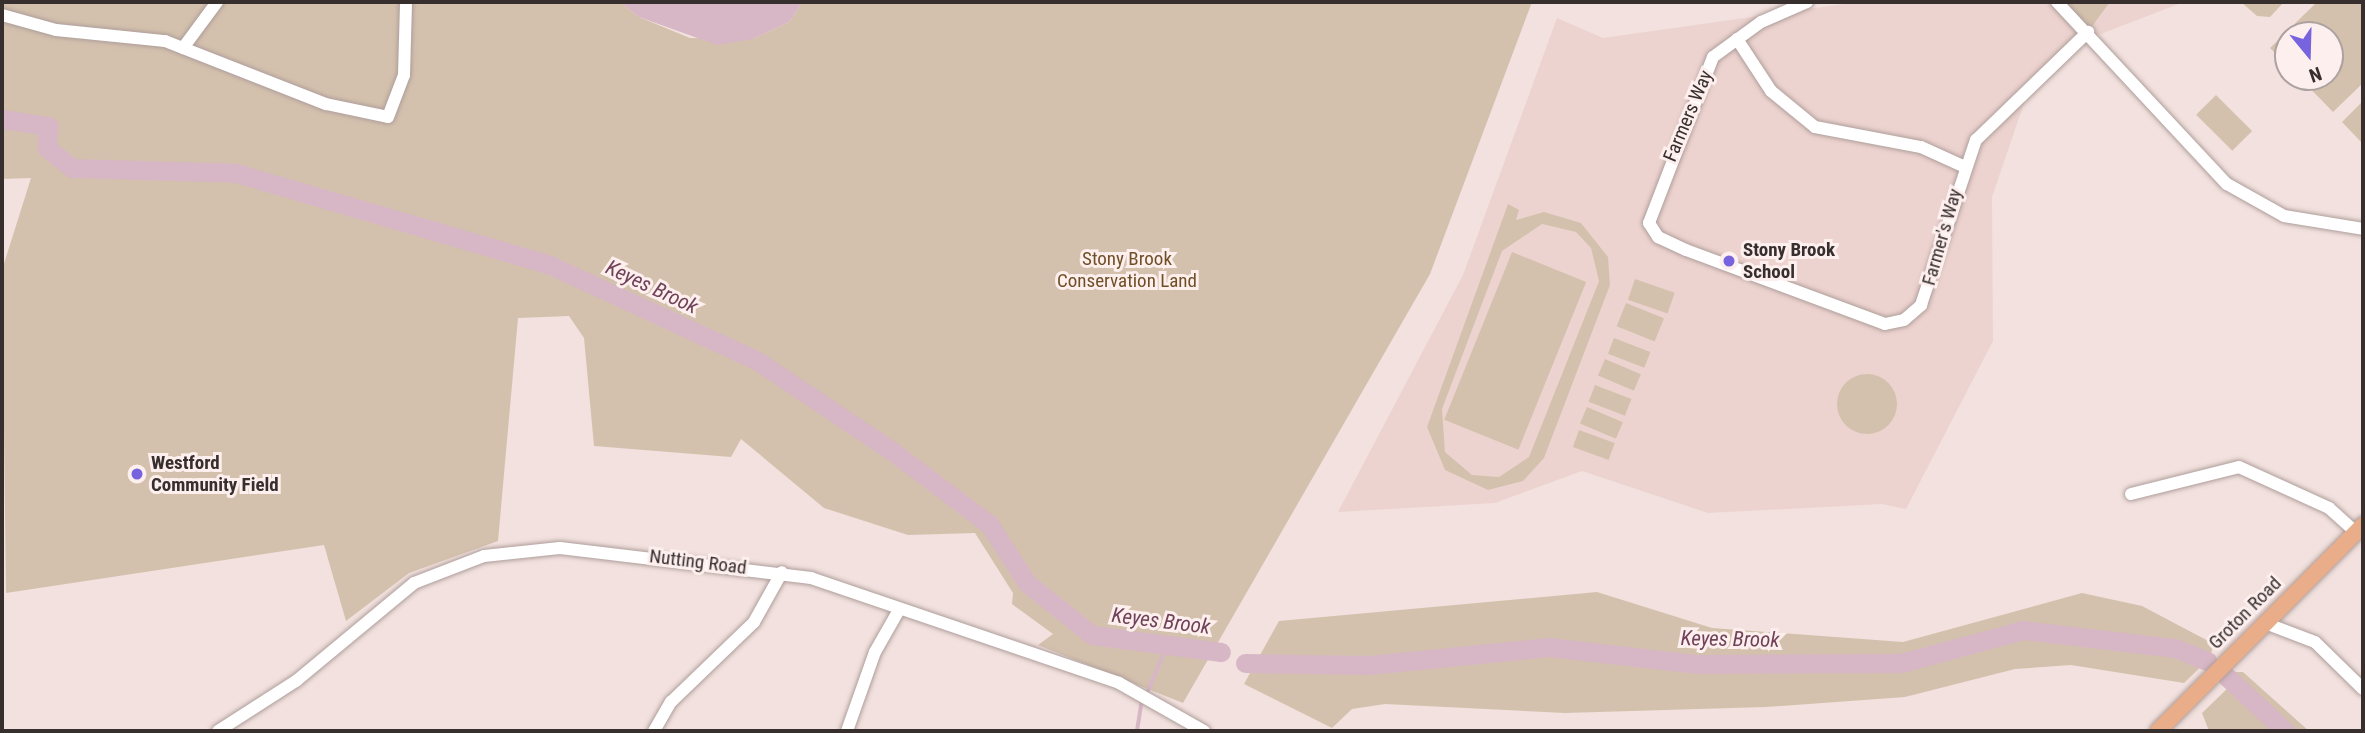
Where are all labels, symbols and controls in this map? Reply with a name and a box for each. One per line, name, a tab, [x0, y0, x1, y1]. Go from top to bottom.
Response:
north arrow	[2274, 21, 2344, 91]
text: N	[2306, 62, 2325, 87]
street label: Farmers Way	[1659, 67, 1717, 165]
street label: Farmer's Way	[1917, 186, 1967, 288]
place label: Stony Brook School	[1743, 239, 1835, 283]
park label: Stony Brook Conservation Land	[1057, 248, 1197, 292]
marker: Stony Brook School	[1721, 253, 1737, 269]
water label: Keyes Brook	[602, 255, 702, 319]
place label: Westford Community Field	[151, 452, 279, 496]
marker: Westford Community Field	[129, 466, 145, 482]
street label: Nutting Road	[648, 545, 748, 579]
street label: Groton Road	[2204, 572, 2286, 654]
water label: Keyes Brook	[1110, 602, 1212, 640]
water label: Keyes Brook	[1680, 626, 1780, 652]

